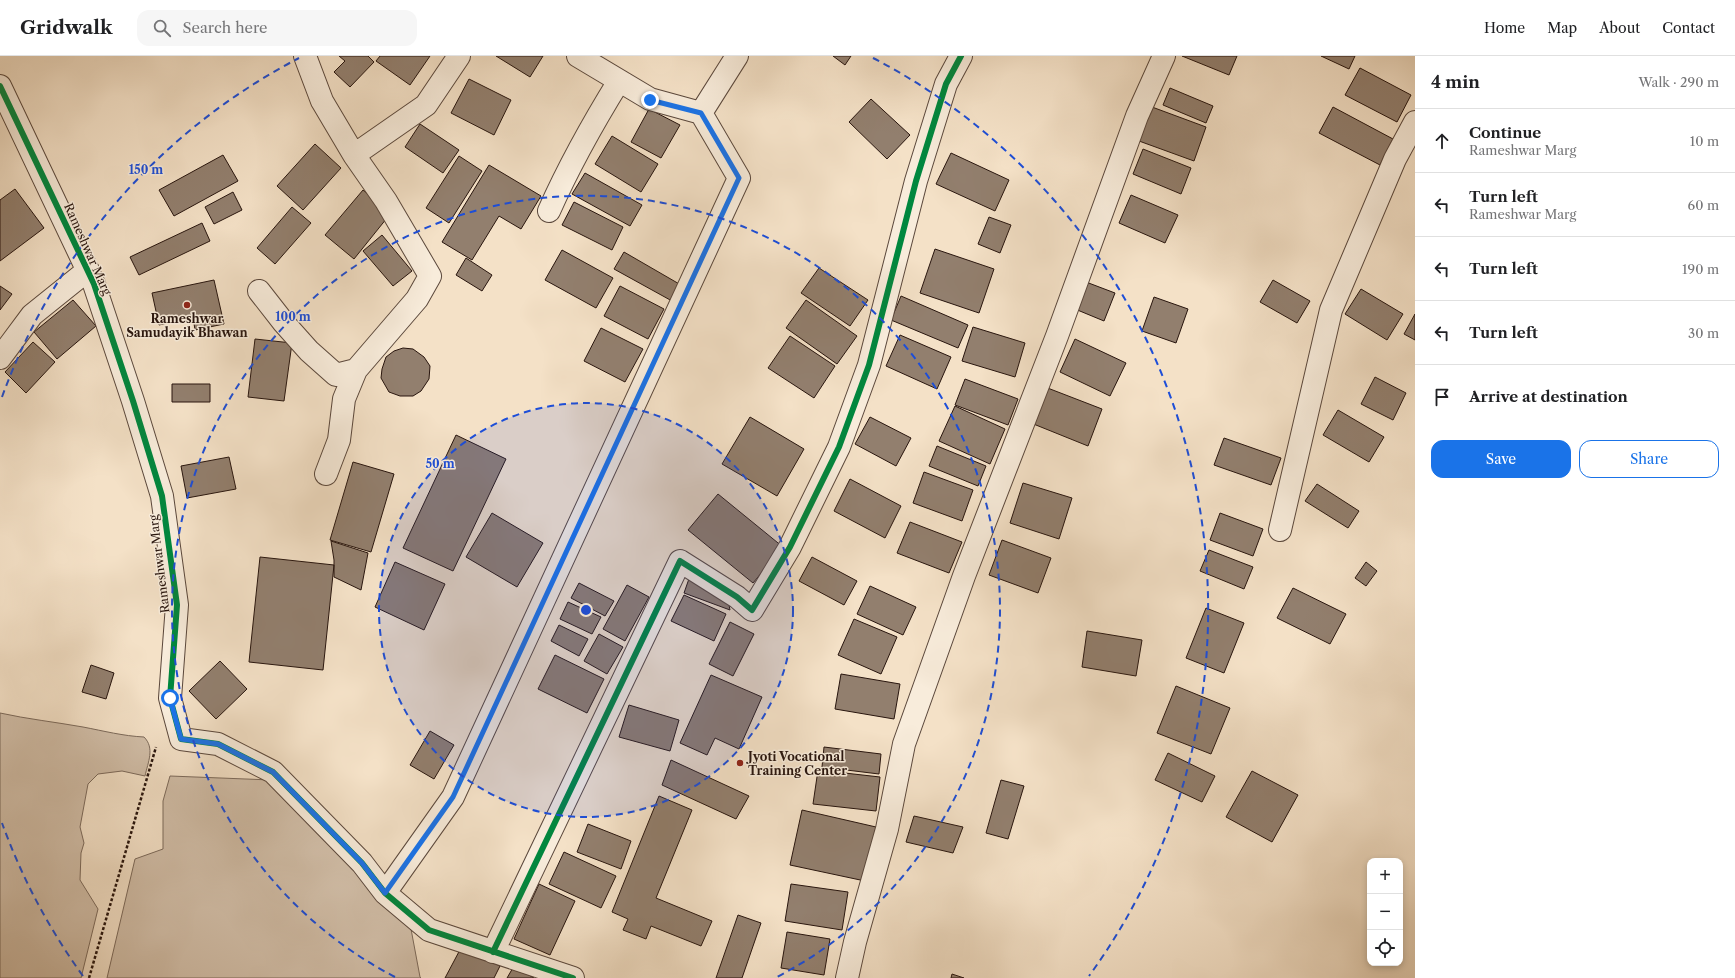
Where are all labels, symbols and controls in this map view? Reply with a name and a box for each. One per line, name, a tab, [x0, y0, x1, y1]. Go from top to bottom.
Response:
search box	[137, 10, 417, 46]
text: Gridwalk	[20, 16, 113, 39]
icon: search	[151, 17, 173, 39]
text: Search here	[183, 18, 268, 37]
text: Home	[1484, 19, 1525, 37]
text: Map	[1547, 19, 1577, 37]
text: About	[1599, 19, 1640, 37]
text: Contact	[1662, 19, 1715, 37]
text: 4 min	[1431, 72, 1480, 92]
text: Walk · 290 m	[1638, 74, 1719, 90]
route end	[641, 91, 659, 109]
text: Continue	[1469, 123, 1541, 142]
icon: ahead	[1431, 130, 1453, 152]
text: 10 m	[1690, 133, 1719, 149]
text: Rameshwar Marg	[1469, 142, 1576, 158]
text: 150 m	[129, 162, 163, 177]
text: Turn left	[1469, 187, 1538, 206]
icon: left	[1431, 194, 1453, 216]
text: 60 m	[1688, 197, 1719, 213]
street label: Rameshwar Marg	[61, 201, 115, 298]
text: Rameshwar Marg	[1469, 206, 1576, 222]
icon: left	[1431, 258, 1453, 280]
text: Turn left	[1469, 259, 1538, 278]
text: 190 m	[1682, 261, 1719, 277]
marker: Rameshwar Samudayik Bhawan	[182, 300, 192, 310]
text: 100 m	[275, 309, 311, 324]
place label: Rameshwar Samudayik Bhawan	[126, 311, 249, 340]
icon: left	[1431, 322, 1453, 344]
text: Turn left	[1469, 323, 1538, 342]
text: 30 m	[1688, 325, 1719, 341]
icon: arrive	[1431, 386, 1453, 408]
text: Arrive at destination	[1469, 387, 1628, 406]
button: Save	[1431, 440, 1571, 478]
button: Share	[1579, 440, 1719, 478]
text: 50 m	[425, 456, 455, 471]
street label: Rameshwar Marg	[145, 513, 172, 614]
centre of rings	[579, 603, 593, 617]
route start	[161, 689, 179, 707]
place label: Jyoti Vocational Training Center	[746, 749, 847, 778]
marker: Jyoti Vocational Training Center	[735, 758, 745, 768]
map controls	[1367, 858, 1403, 966]
button: +	[1367, 858, 1403, 894]
button: −	[1367, 894, 1403, 930]
button: locate	[1367, 930, 1403, 966]

